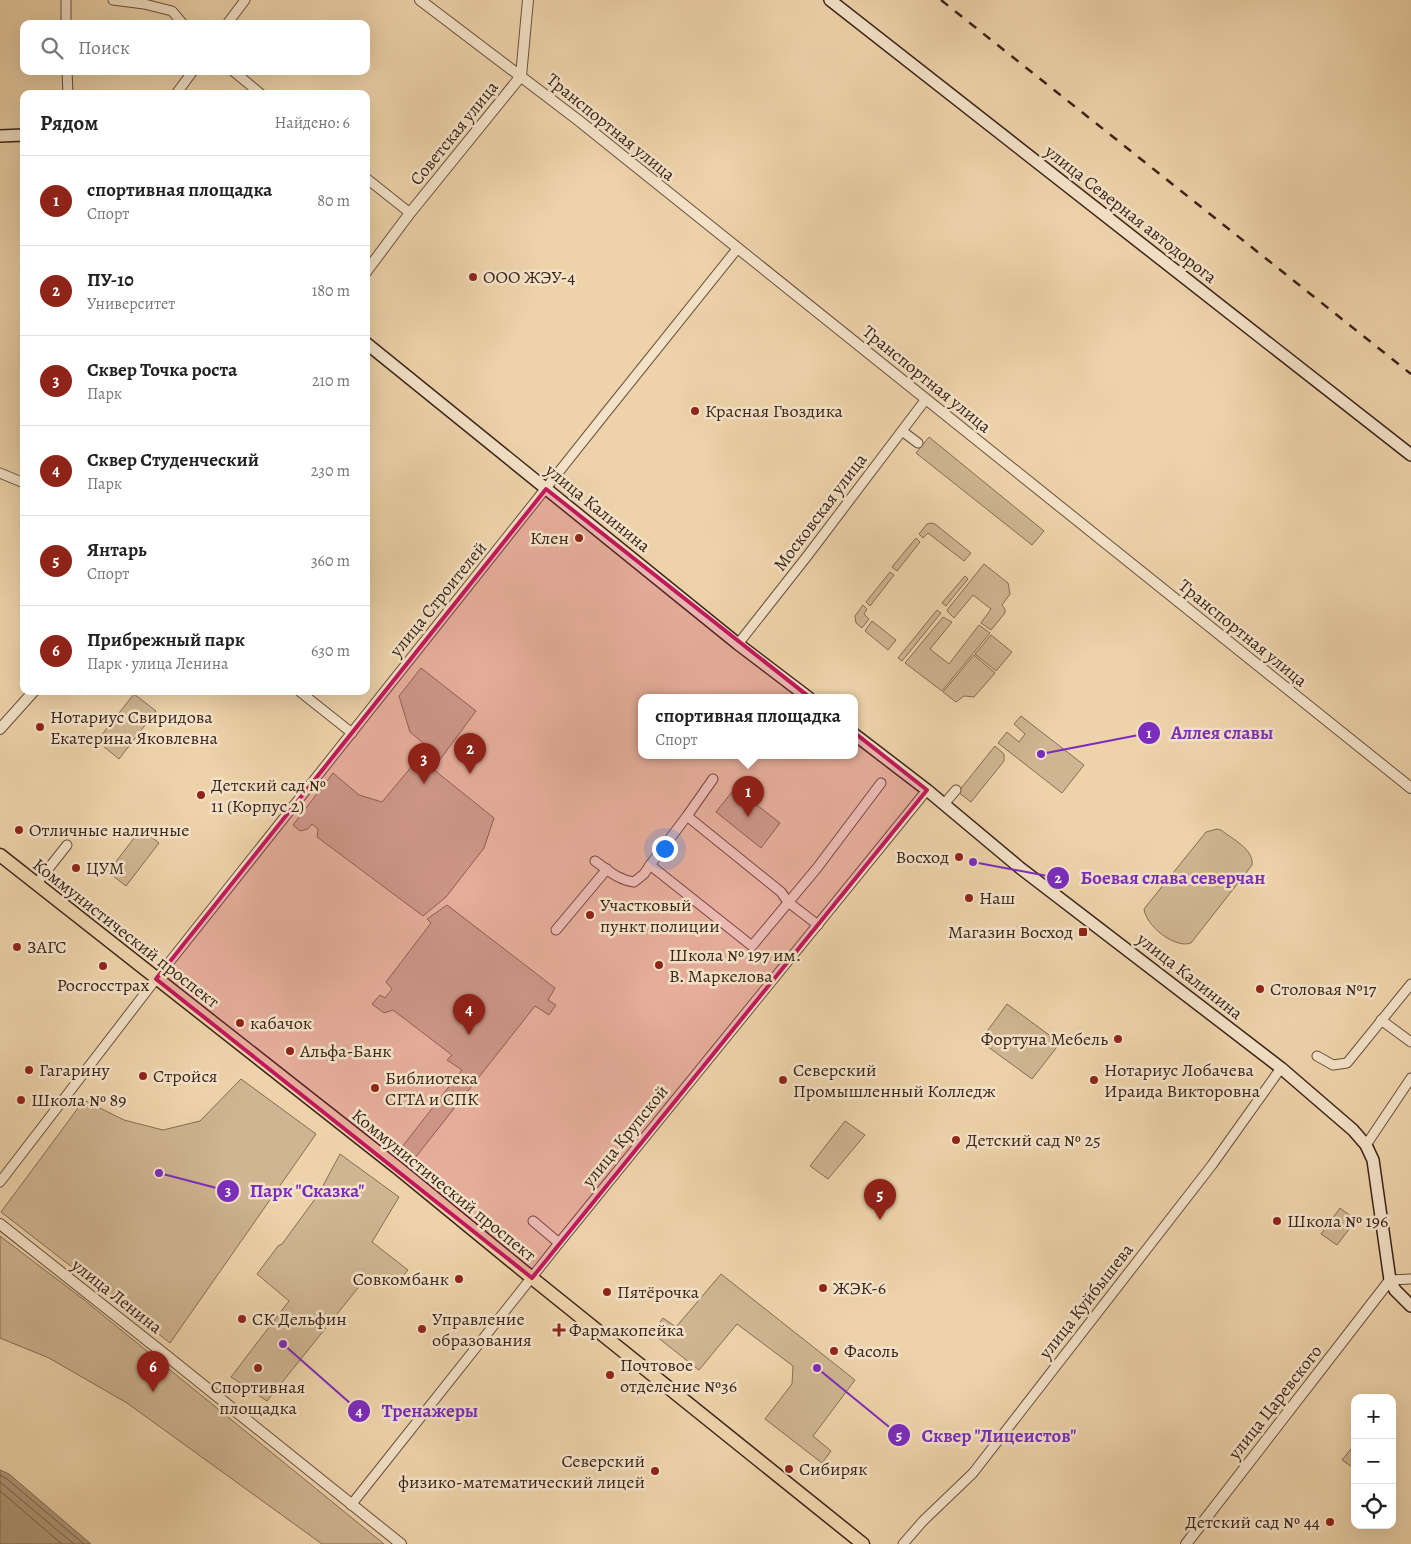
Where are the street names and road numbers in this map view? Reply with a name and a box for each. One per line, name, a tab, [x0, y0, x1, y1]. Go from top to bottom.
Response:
street label: Транспортная улица	[542, 68, 681, 187]
street label: Советская улица	[404, 75, 504, 190]
street label: улица Северная автодорога	[1039, 139, 1223, 289]
street label: Транспортная улица	[858, 320, 997, 439]
street label: Московская улица	[768, 448, 873, 576]
street label: улица Калинина	[540, 458, 656, 558]
street label: улица Строителей	[383, 536, 492, 662]
street label: Транспортная улица	[1174, 574, 1313, 693]
street label: Коммунистический проспект	[28, 853, 224, 1013]
street label: улица Калинина	[1131, 926, 1249, 1025]
street label: улица Крупской	[576, 1080, 674, 1193]
street label: Коммунистический проспект	[347, 1103, 541, 1267]
street label: улица Куйбышева	[1033, 1238, 1139, 1364]
street label: улица Ленина	[66, 1252, 168, 1339]
street label: улица Царевского	[1222, 1340, 1327, 1465]

